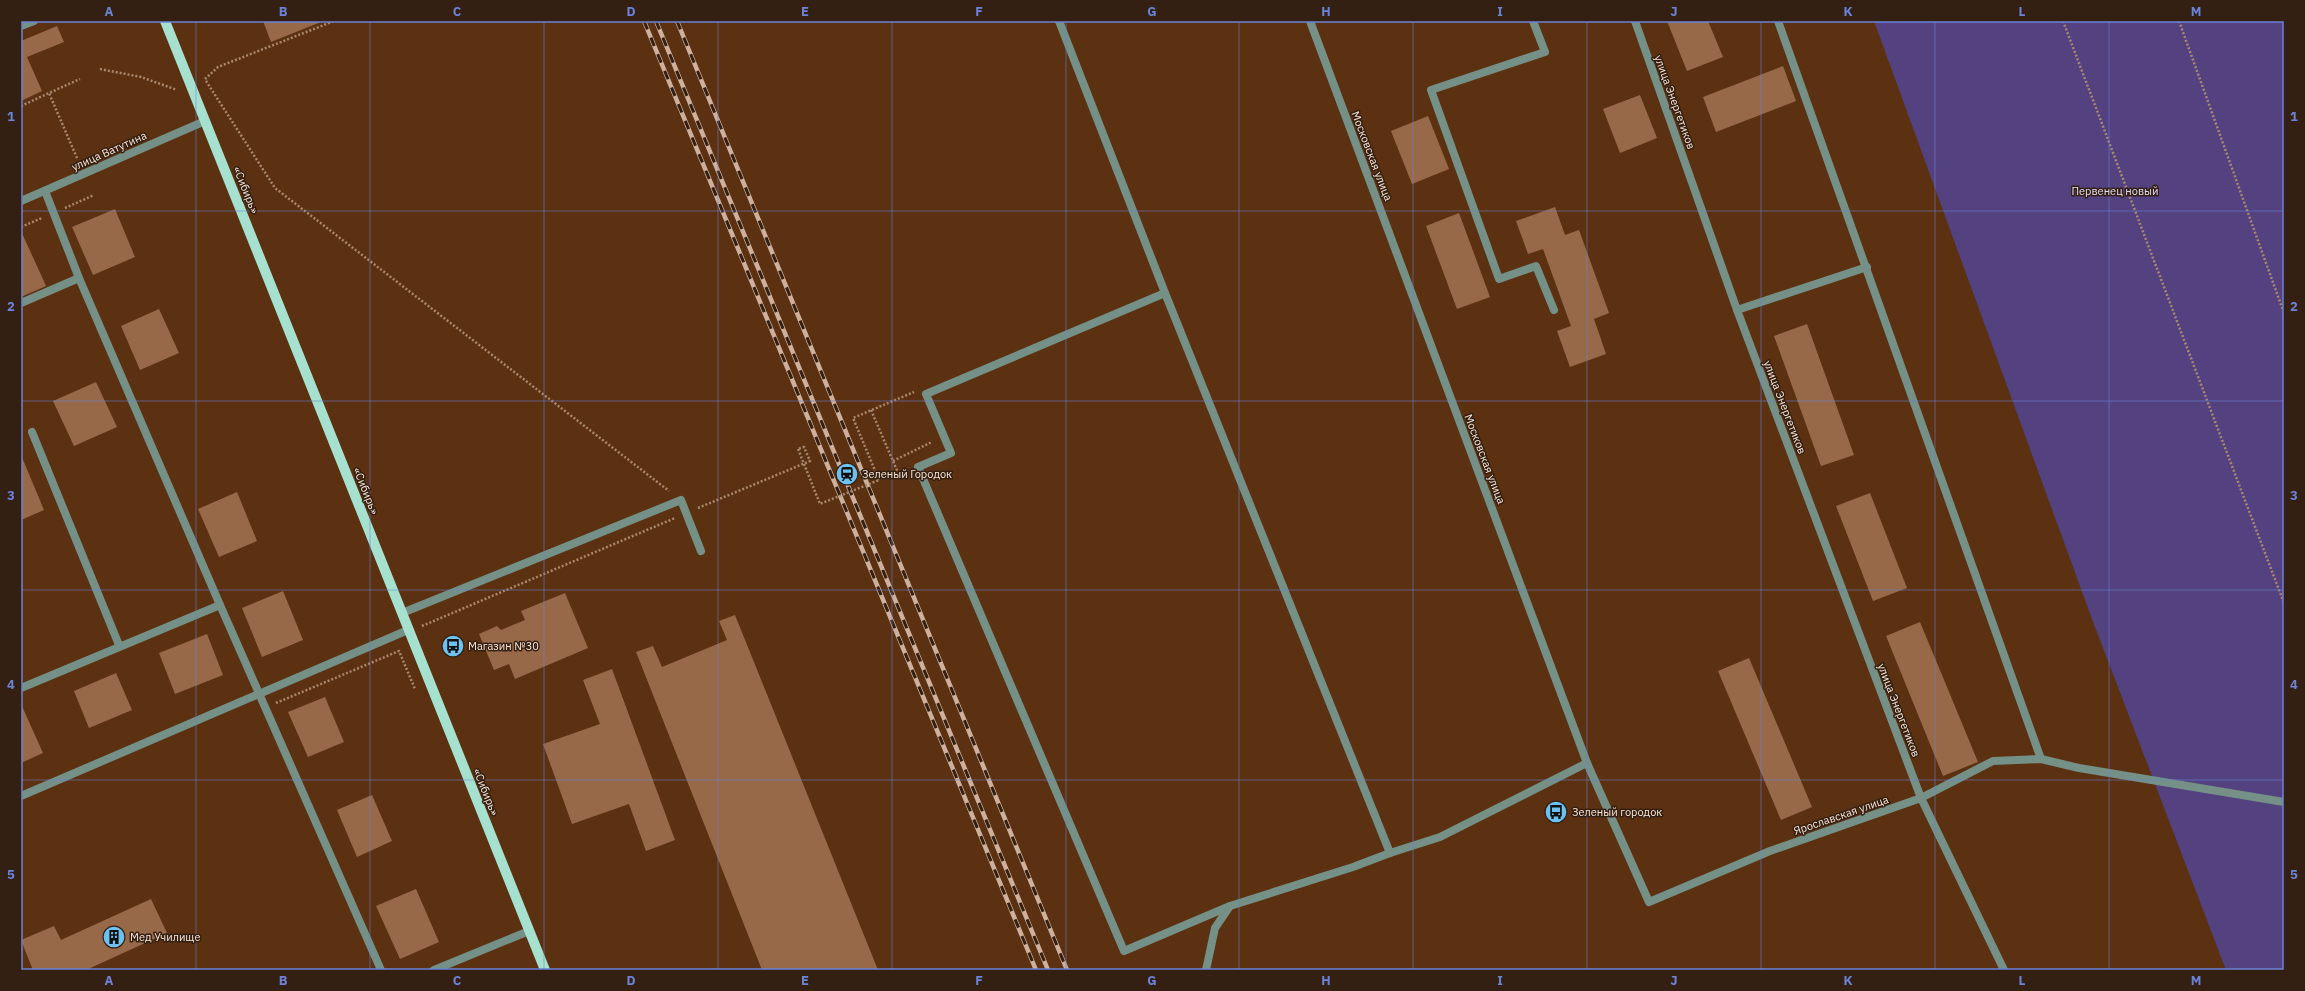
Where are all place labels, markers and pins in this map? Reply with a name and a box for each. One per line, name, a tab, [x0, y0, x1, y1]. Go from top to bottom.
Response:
station icon: Зеленый Городок	[834, 461, 860, 487]
place label: Зеленый Городок	[862, 467, 952, 481]
bus stop icon: Магазин №30	[440, 633, 466, 659]
place label: Магазин №30	[468, 639, 539, 653]
bus stop icon: Зеленый городок	[1543, 799, 1569, 825]
place label: Зеленый городок	[1572, 805, 1662, 819]
building icon: Мед Училище	[101, 924, 127, 950]
place label: Мед Училище	[130, 930, 200, 944]

